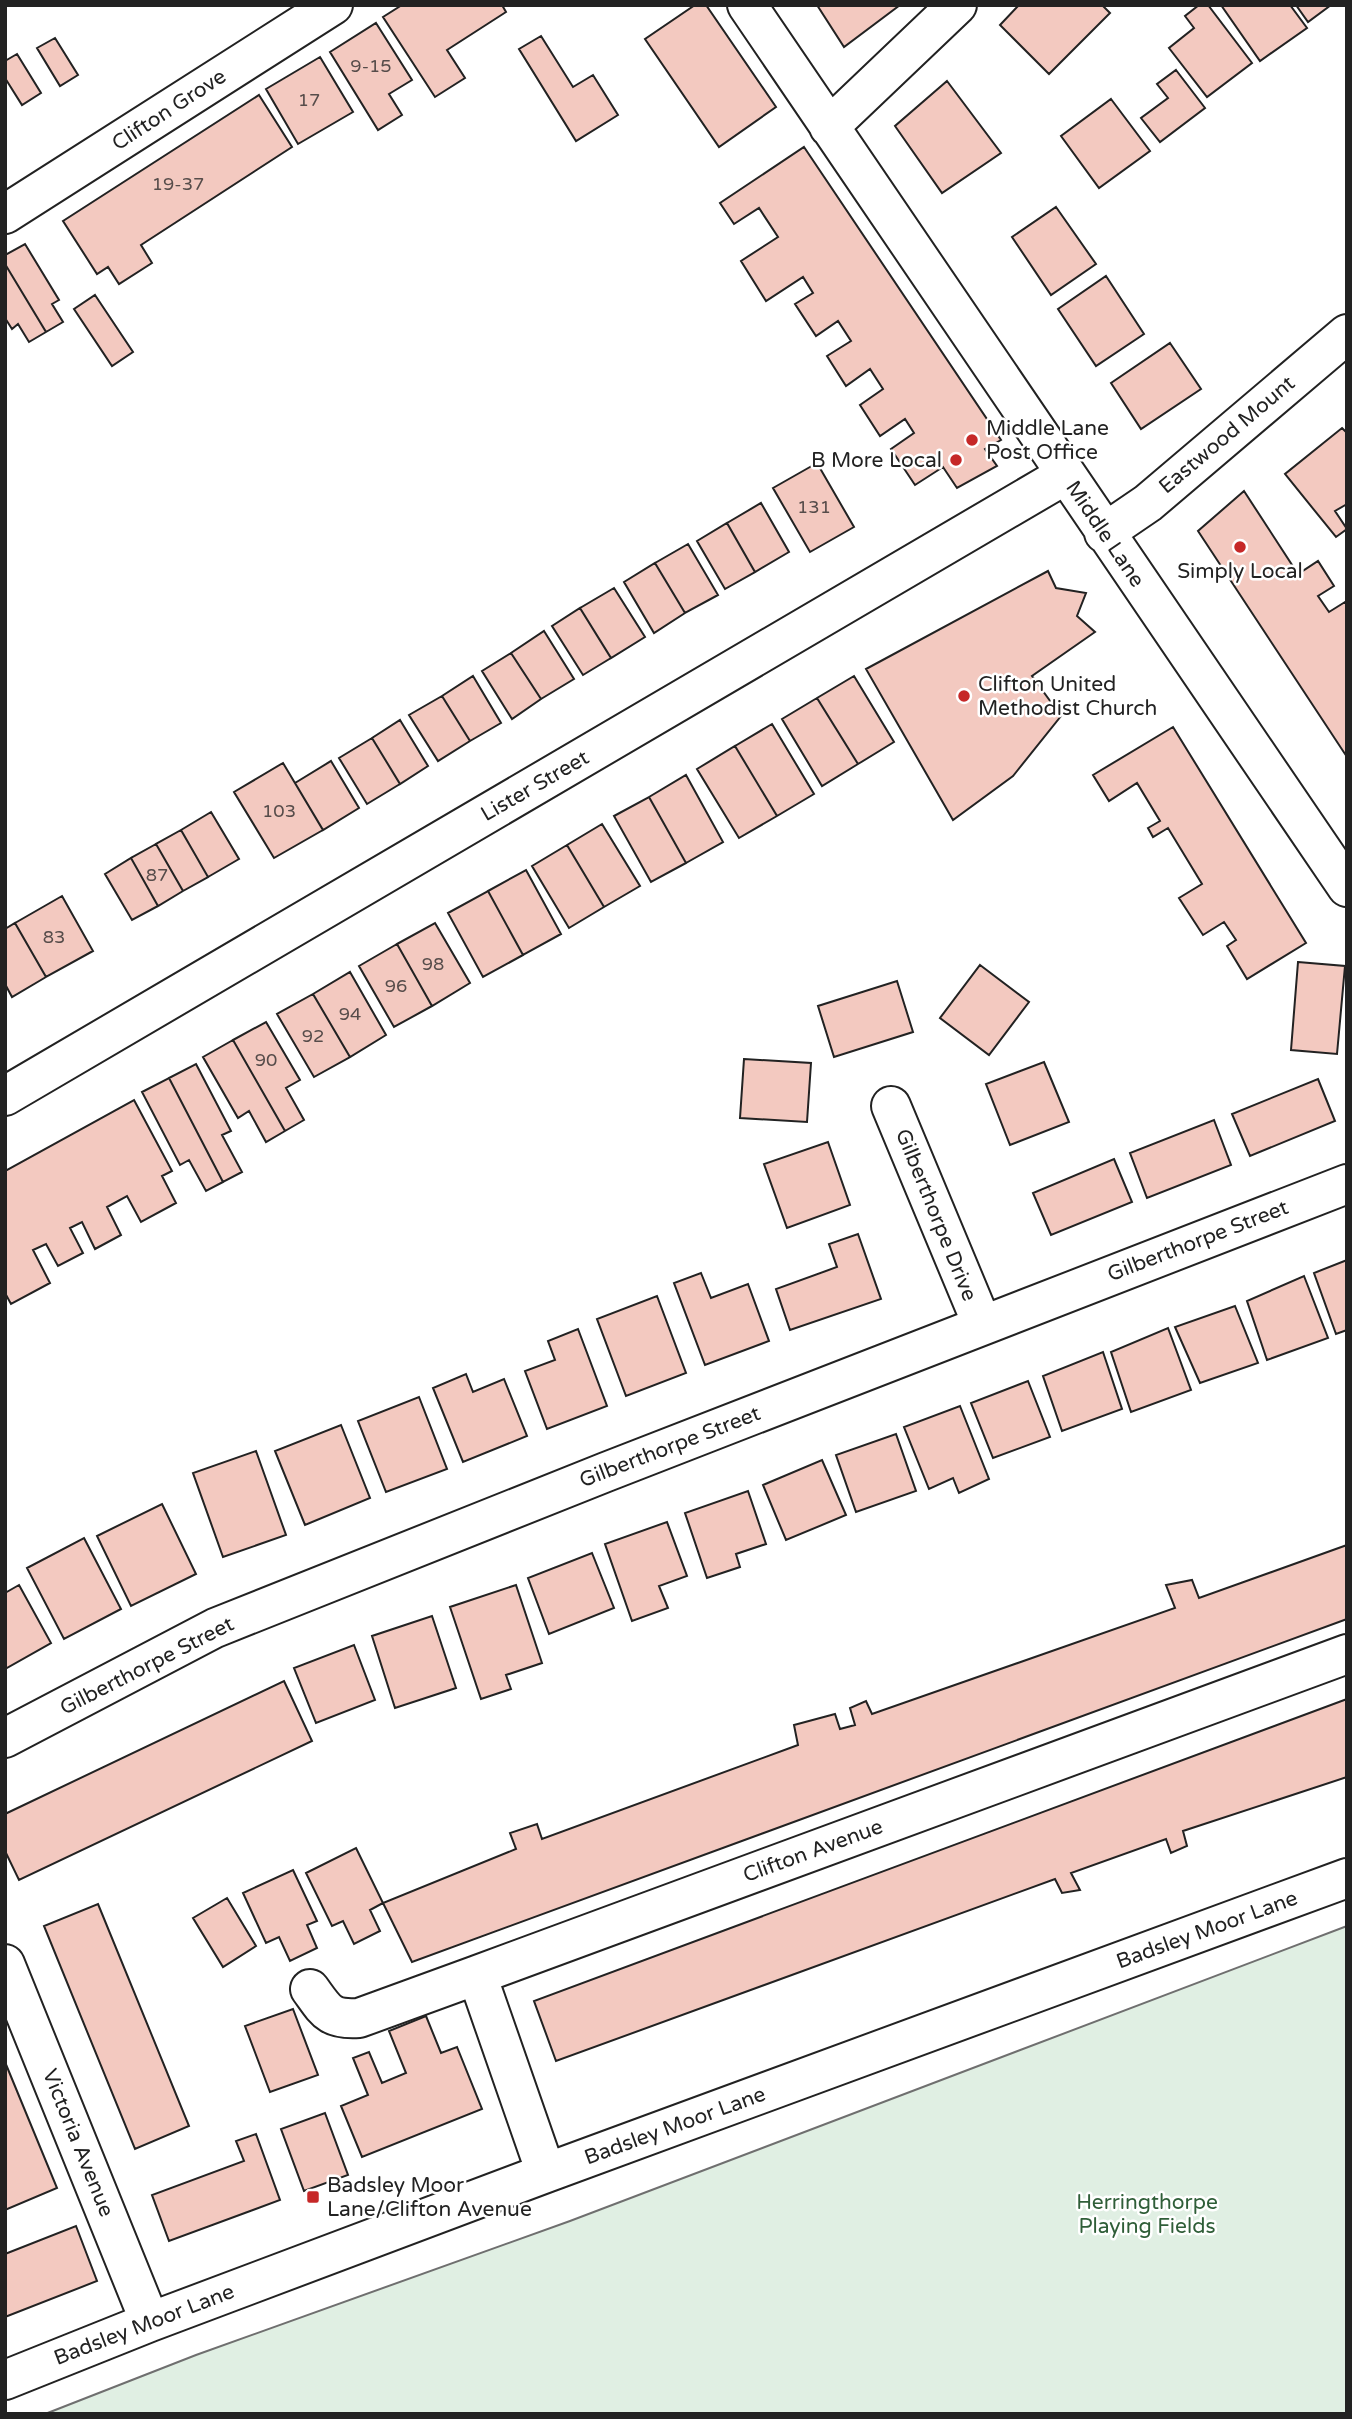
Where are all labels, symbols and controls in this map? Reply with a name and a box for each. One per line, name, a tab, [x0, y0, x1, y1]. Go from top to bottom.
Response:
house number: 9-15	[350, 55, 392, 77]
street label: Clifton Grove	[107, 64, 231, 156]
house number: 17	[298, 89, 320, 111]
house number: 19-37	[152, 173, 204, 195]
street label: Eastwood Mount	[1154, 371, 1300, 499]
place label: Middle Lane Post Office	[986, 416, 1109, 465]
marker: Middle Lane Post Office	[964, 432, 980, 448]
place label: B More Local	[811, 448, 942, 473]
marker: B More Local	[948, 452, 964, 468]
street label: Middle Lane	[1060, 476, 1150, 592]
house number: 131	[797, 496, 831, 518]
marker: Simply Local	[1232, 539, 1248, 555]
place label: Simply Local	[1177, 559, 1303, 584]
place label: Clifton United Methodist Church	[978, 672, 1157, 721]
marker: Clifton United Methodist Church	[956, 688, 972, 704]
street label: Lister Street	[477, 745, 593, 827]
house number: 103	[262, 800, 296, 822]
house number: 87	[146, 864, 168, 886]
house number: 83	[43, 926, 65, 948]
house number: 98	[422, 953, 444, 975]
house number: 96	[385, 975, 407, 997]
house number: 94	[339, 1003, 361, 1025]
house number: 92	[302, 1025, 324, 1047]
house number: 90	[255, 1049, 277, 1071]
street label: Gilberthorpe Drive	[890, 1125, 982, 1305]
street label: Gilberthorpe Street	[1104, 1195, 1292, 1287]
street label: Gilberthorpe Street	[576, 1401, 764, 1493]
street label: Gilberthorpe Street	[56, 1611, 238, 1721]
street label: Clifton Avenue	[740, 1814, 886, 1888]
street label: Badsley Moor Lane	[1113, 1886, 1301, 1974]
street label: Victoria Avenue	[37, 2065, 119, 2221]
street label: Badsley Moor Lane	[581, 2082, 769, 2170]
place label: Badsley Moor Lane/Clifton Avenue	[327, 2173, 532, 2222]
marker: Badsley Moor Lane/Clifton Avenue	[305, 2189, 321, 2205]
park label: Herringthorpe Playing Fields	[1076, 2190, 1218, 2239]
street label: Badsley Moor Lane	[50, 2279, 238, 2371]

